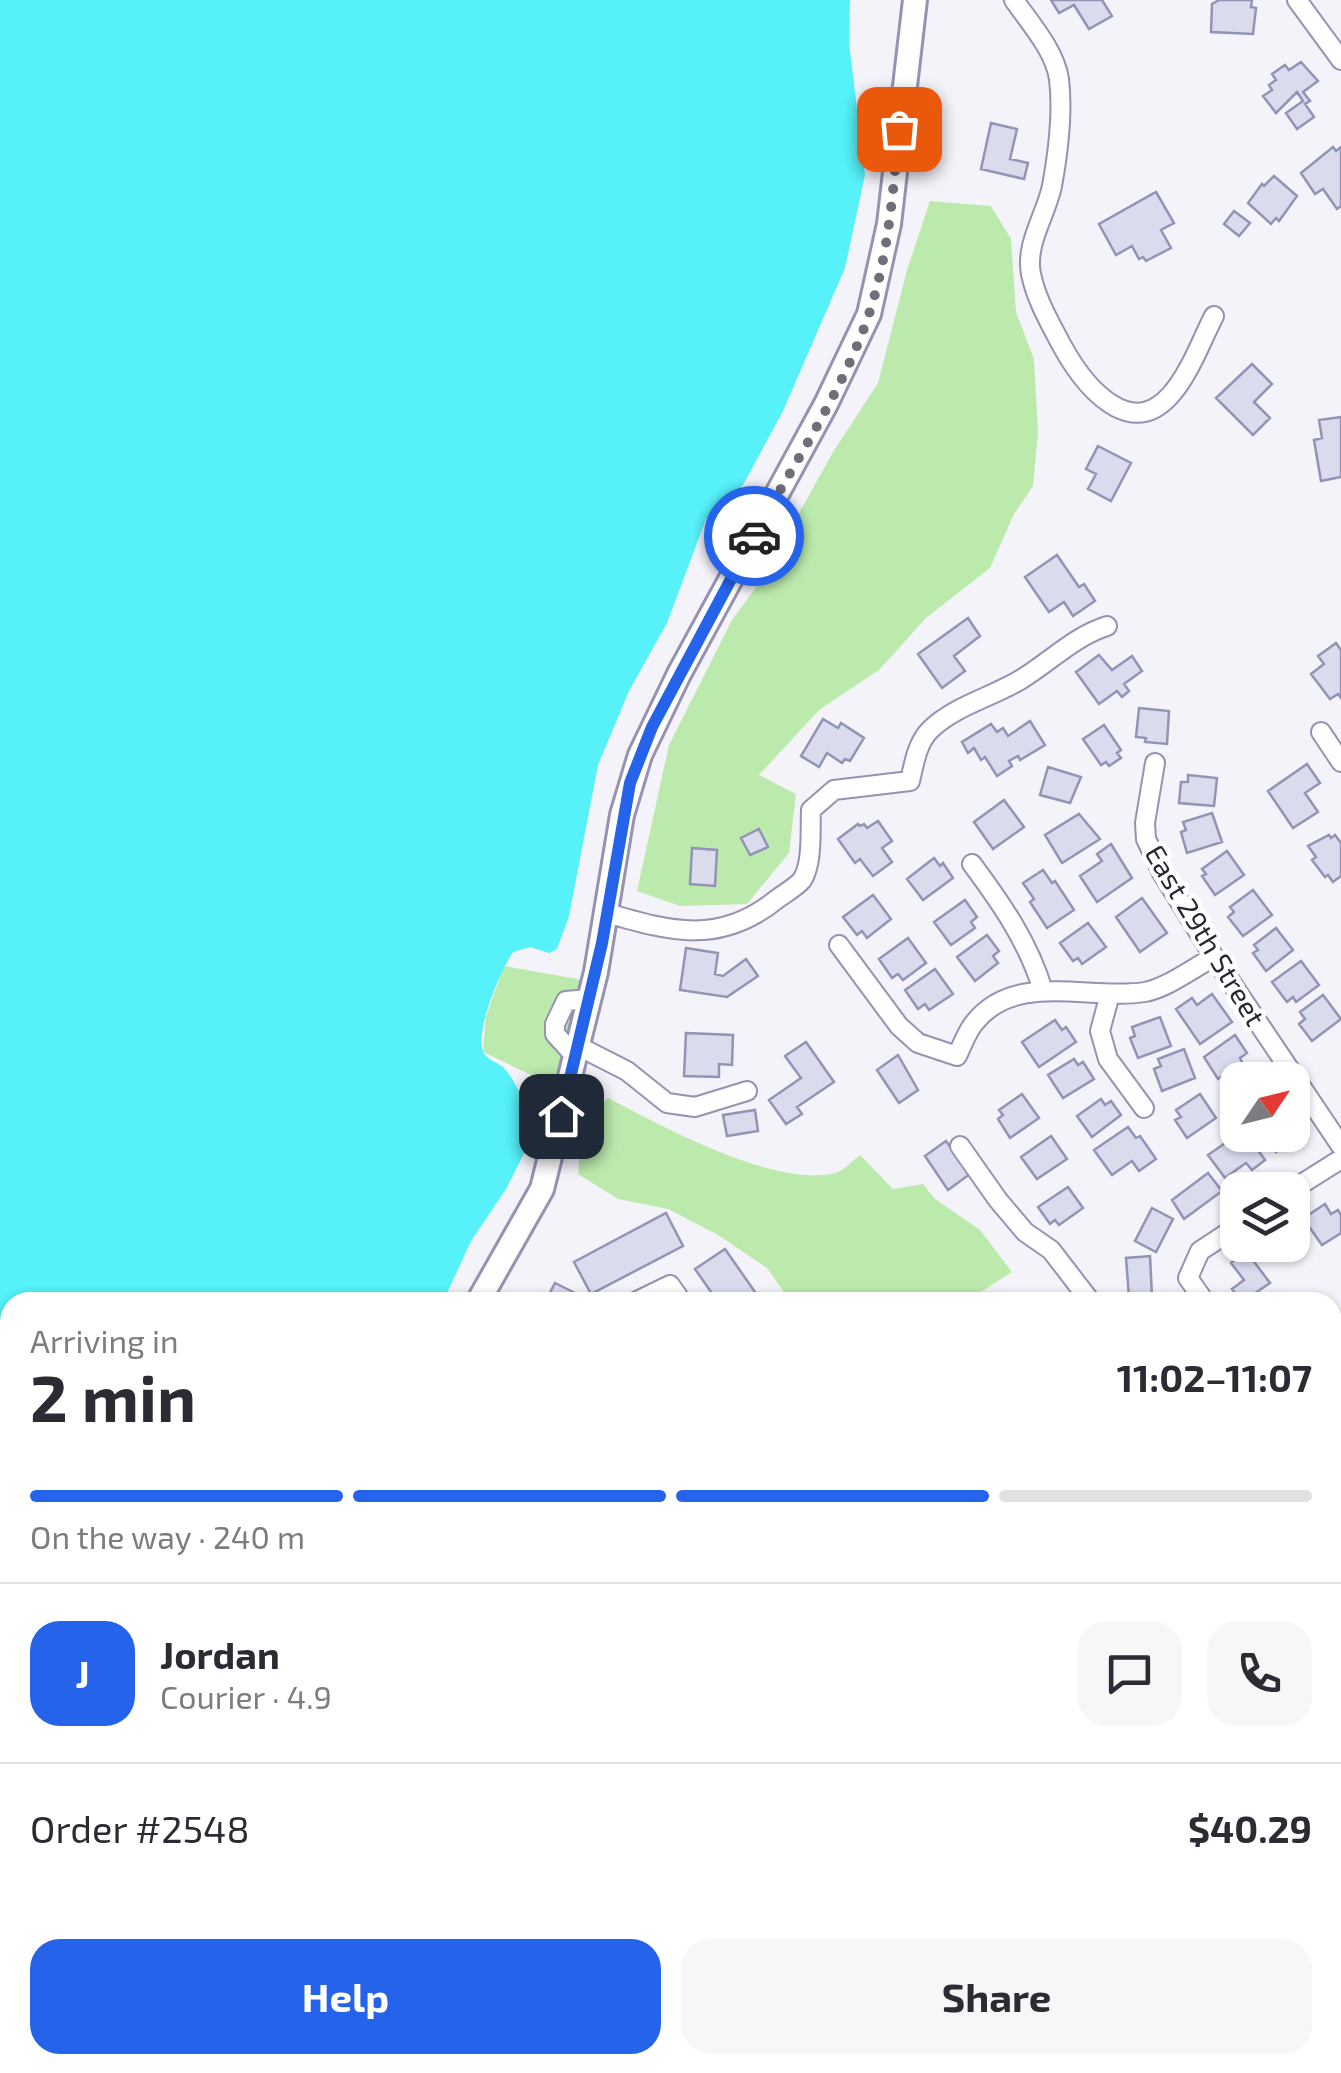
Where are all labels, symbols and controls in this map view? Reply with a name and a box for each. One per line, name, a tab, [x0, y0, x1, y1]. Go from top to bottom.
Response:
pin	[857, 87, 942, 172]
icon: bag	[872, 102, 927, 157]
courier	[704, 486, 804, 586]
icon: car	[727, 509, 782, 564]
street label: East 29th Street	[1139, 838, 1273, 1032]
north arrow	[1220, 1062, 1310, 1152]
map controls	[1220, 1062, 1310, 1262]
pin	[519, 1074, 604, 1159]
icon: home	[534, 1089, 589, 1144]
button: layers	[1220, 1172, 1310, 1262]
text: Arriving in	[30, 1321, 179, 1359]
text: 11:02–11:07	[1117, 1354, 1312, 1400]
text: 2 min	[30, 1357, 196, 1435]
text: On the way · 240 m	[30, 1517, 305, 1555]
button: chat	[1077, 1621, 1182, 1726]
button: phone	[1207, 1621, 1312, 1726]
text: Jordan	[160, 1631, 280, 1677]
text: J	[75, 1650, 90, 1696]
text: Courier · 4.9	[160, 1677, 332, 1715]
text: Order #2548	[30, 1805, 250, 1851]
text: $40.29	[1188, 1805, 1312, 1851]
button: Help	[30, 1939, 661, 2054]
button: Share	[681, 1939, 1312, 2054]

